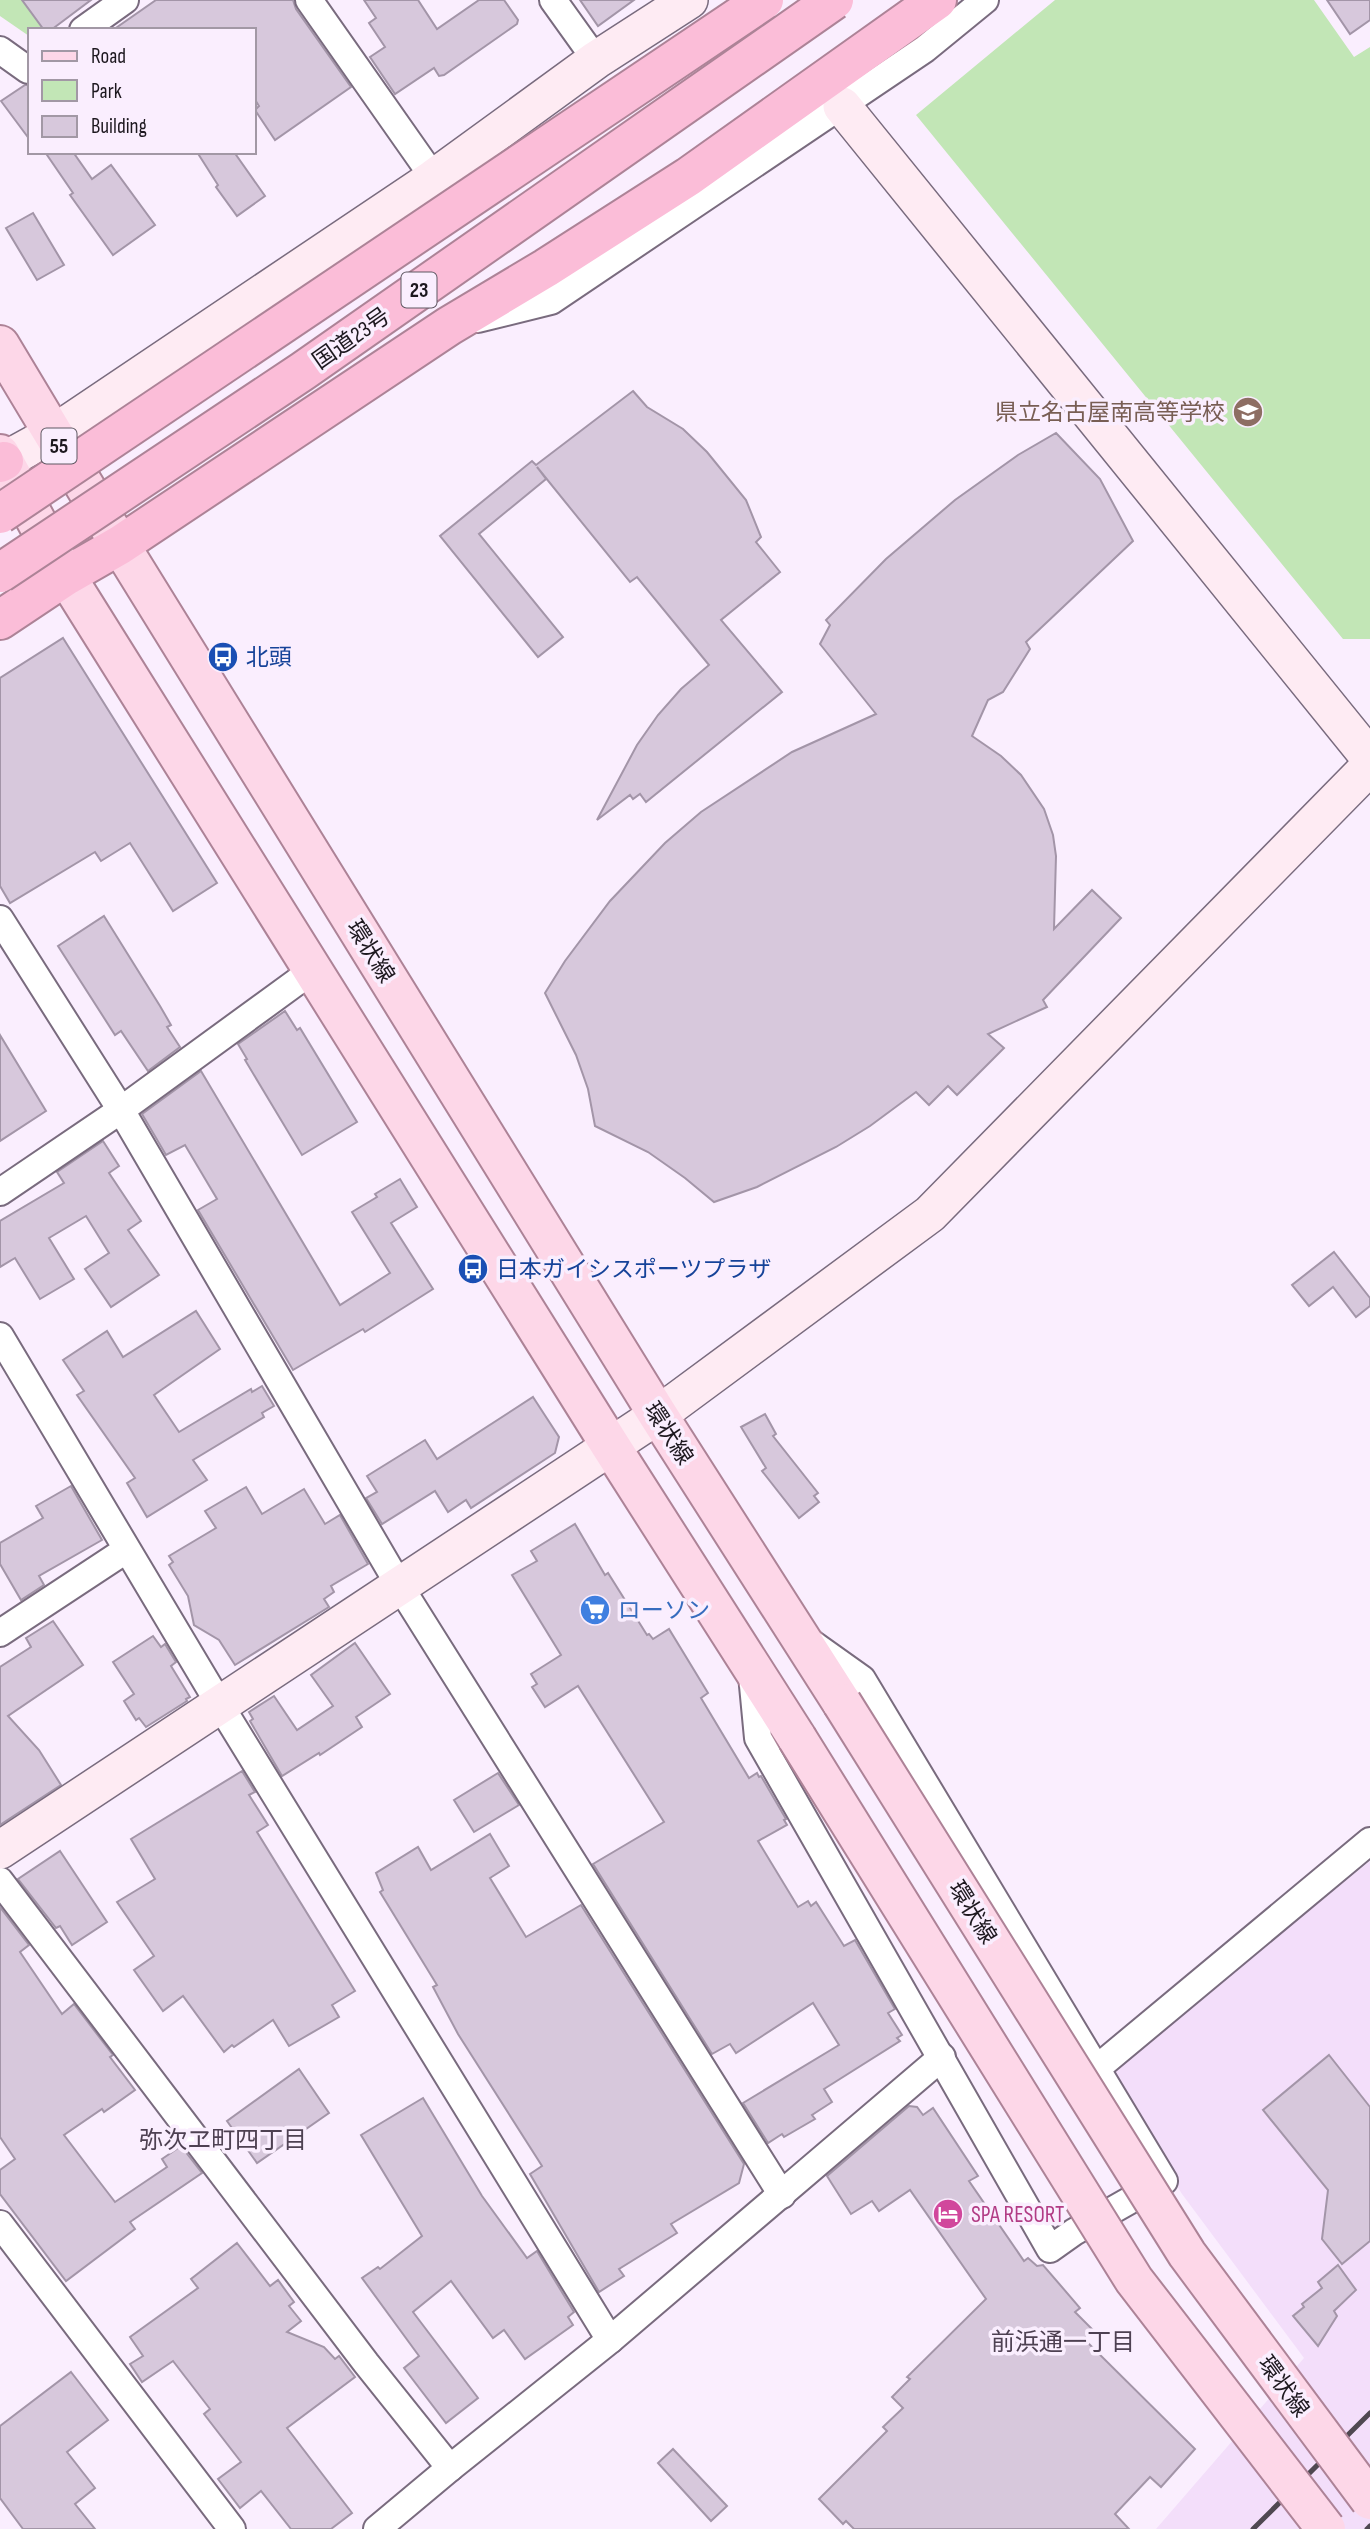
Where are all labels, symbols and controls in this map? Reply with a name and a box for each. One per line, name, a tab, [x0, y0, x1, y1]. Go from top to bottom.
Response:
legend	[28, 28, 256, 154]
text: Road	[91, 44, 126, 69]
text: Park	[91, 79, 122, 104]
text: Building	[91, 114, 147, 139]
road number: 23	[402, 272, 436, 308]
street label: 国道23号	[307, 302, 396, 376]
school or university icon: 県立名古屋南高等学校	[1231, 395, 1265, 429]
place label: 県立名古屋南高等学校	[995, 399, 1225, 427]
road number: 55	[42, 428, 76, 464]
bus stop icon: 北頭	[206, 640, 240, 674]
place label: 北頭	[246, 644, 292, 672]
street label: 環状線	[340, 915, 400, 988]
bus stop icon: 日本ガイシスポーツプラザ	[456, 1252, 490, 1286]
place label: 日本ガイシスポーツプラザ	[496, 1256, 772, 1284]
street label: 環状線	[638, 1397, 699, 1470]
supermarket icon: ローソン	[578, 1593, 612, 1627]
place label: ローソン	[618, 1597, 710, 1625]
street label: 環状線	[942, 1876, 1002, 1949]
district label: 弥次ヱ町四丁目	[139, 2126, 307, 2155]
hotel icon: SPA RESORT	[931, 2197, 965, 2231]
place label: SPA RESORT	[971, 2201, 1064, 2229]
district label: 前浜通一丁目	[991, 2328, 1135, 2357]
street label: 環状線	[1252, 2350, 1315, 2423]

